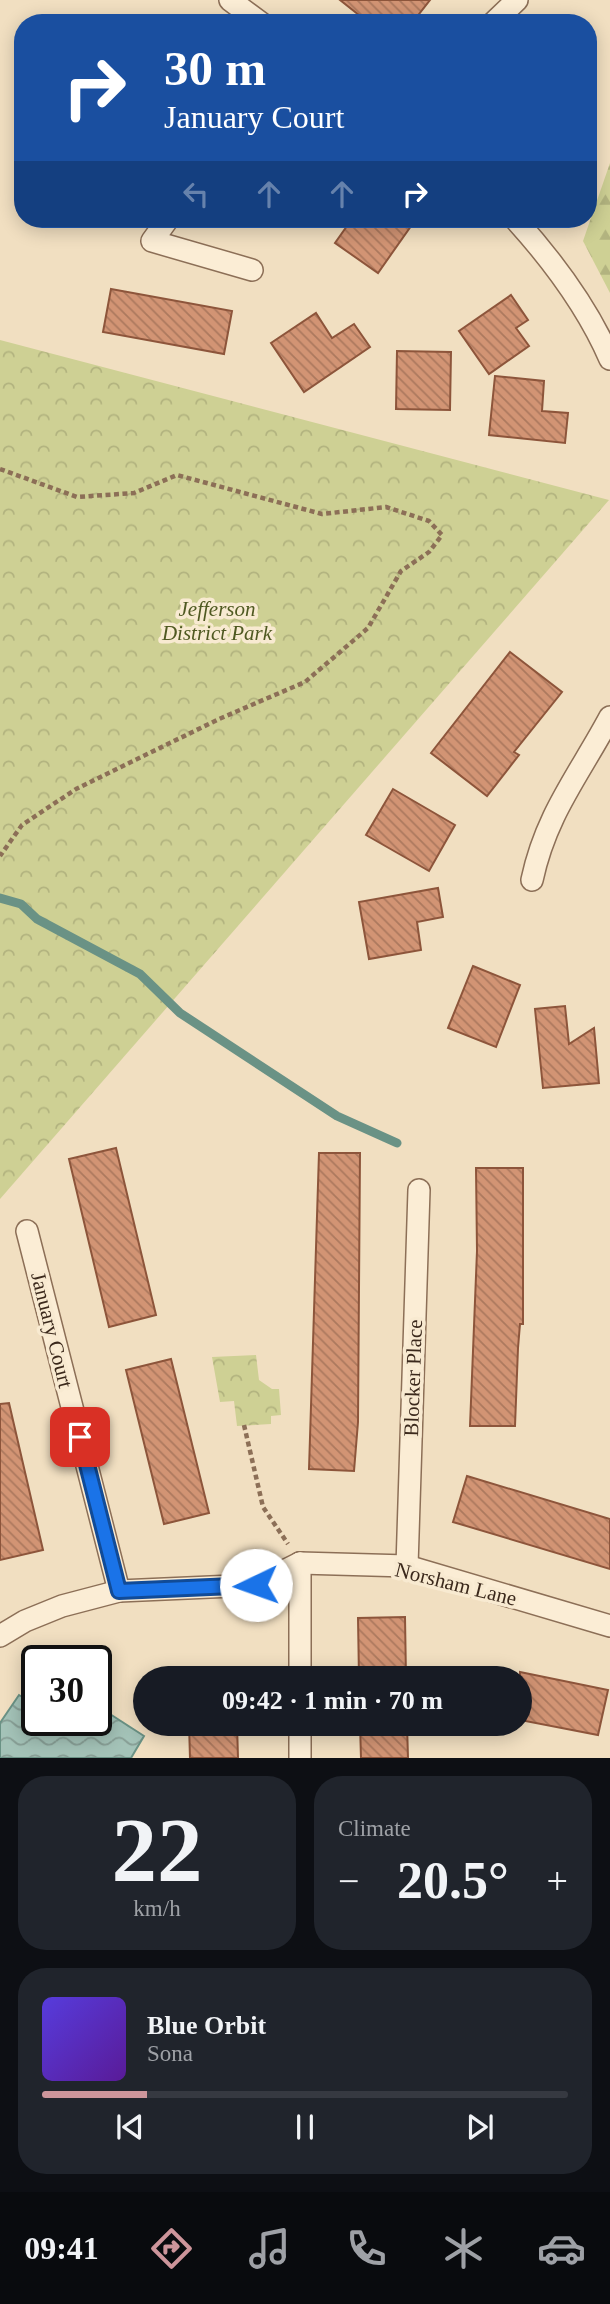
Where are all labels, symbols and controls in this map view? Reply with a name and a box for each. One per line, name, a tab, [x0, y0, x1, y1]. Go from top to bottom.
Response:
text: 30 m	[164, 41, 266, 96]
icon: right	[49, 42, 140, 133]
text: January Court	[164, 99, 344, 135]
icon: left	[177, 175, 215, 213]
icon: ahead	[250, 175, 288, 213]
icon: ahead	[323, 175, 361, 213]
icon: right	[396, 175, 434, 213]
park label: Jefferson District Park	[161, 597, 273, 645]
street label: January Court	[26, 1270, 78, 1390]
street label: Blocker Place	[399, 1319, 427, 1437]
pin	[50, 1407, 110, 1467]
icon: arrive	[61, 1418, 99, 1456]
position arrow	[219, 1548, 293, 1622]
street label: Norsham Lane	[393, 1557, 519, 1611]
speed limit sign: 30	[21, 1645, 112, 1736]
text: 09:42 · 1 min · 70 m	[222, 1686, 443, 1715]
text: 22	[112, 1800, 203, 1901]
text: Climate	[338, 1816, 411, 1841]
text: 20.5°	[397, 1852, 509, 1909]
text: −	[338, 1860, 359, 1902]
text: +	[547, 1860, 568, 1902]
text: km/h	[133, 1896, 181, 1921]
text: Blue Orbit	[147, 2011, 266, 2040]
text: Sona	[147, 2041, 193, 2066]
icon: previous	[111, 2108, 149, 2146]
icon: pause	[286, 2108, 324, 2146]
icon: next	[461, 2108, 499, 2146]
icon: directions	[147, 2224, 196, 2273]
icon: music	[245, 2224, 294, 2273]
icon: phone	[342, 2224, 391, 2273]
icon: climate	[439, 2224, 488, 2273]
icon: car	[537, 2224, 586, 2273]
text: 09:41	[24, 2230, 99, 2266]

